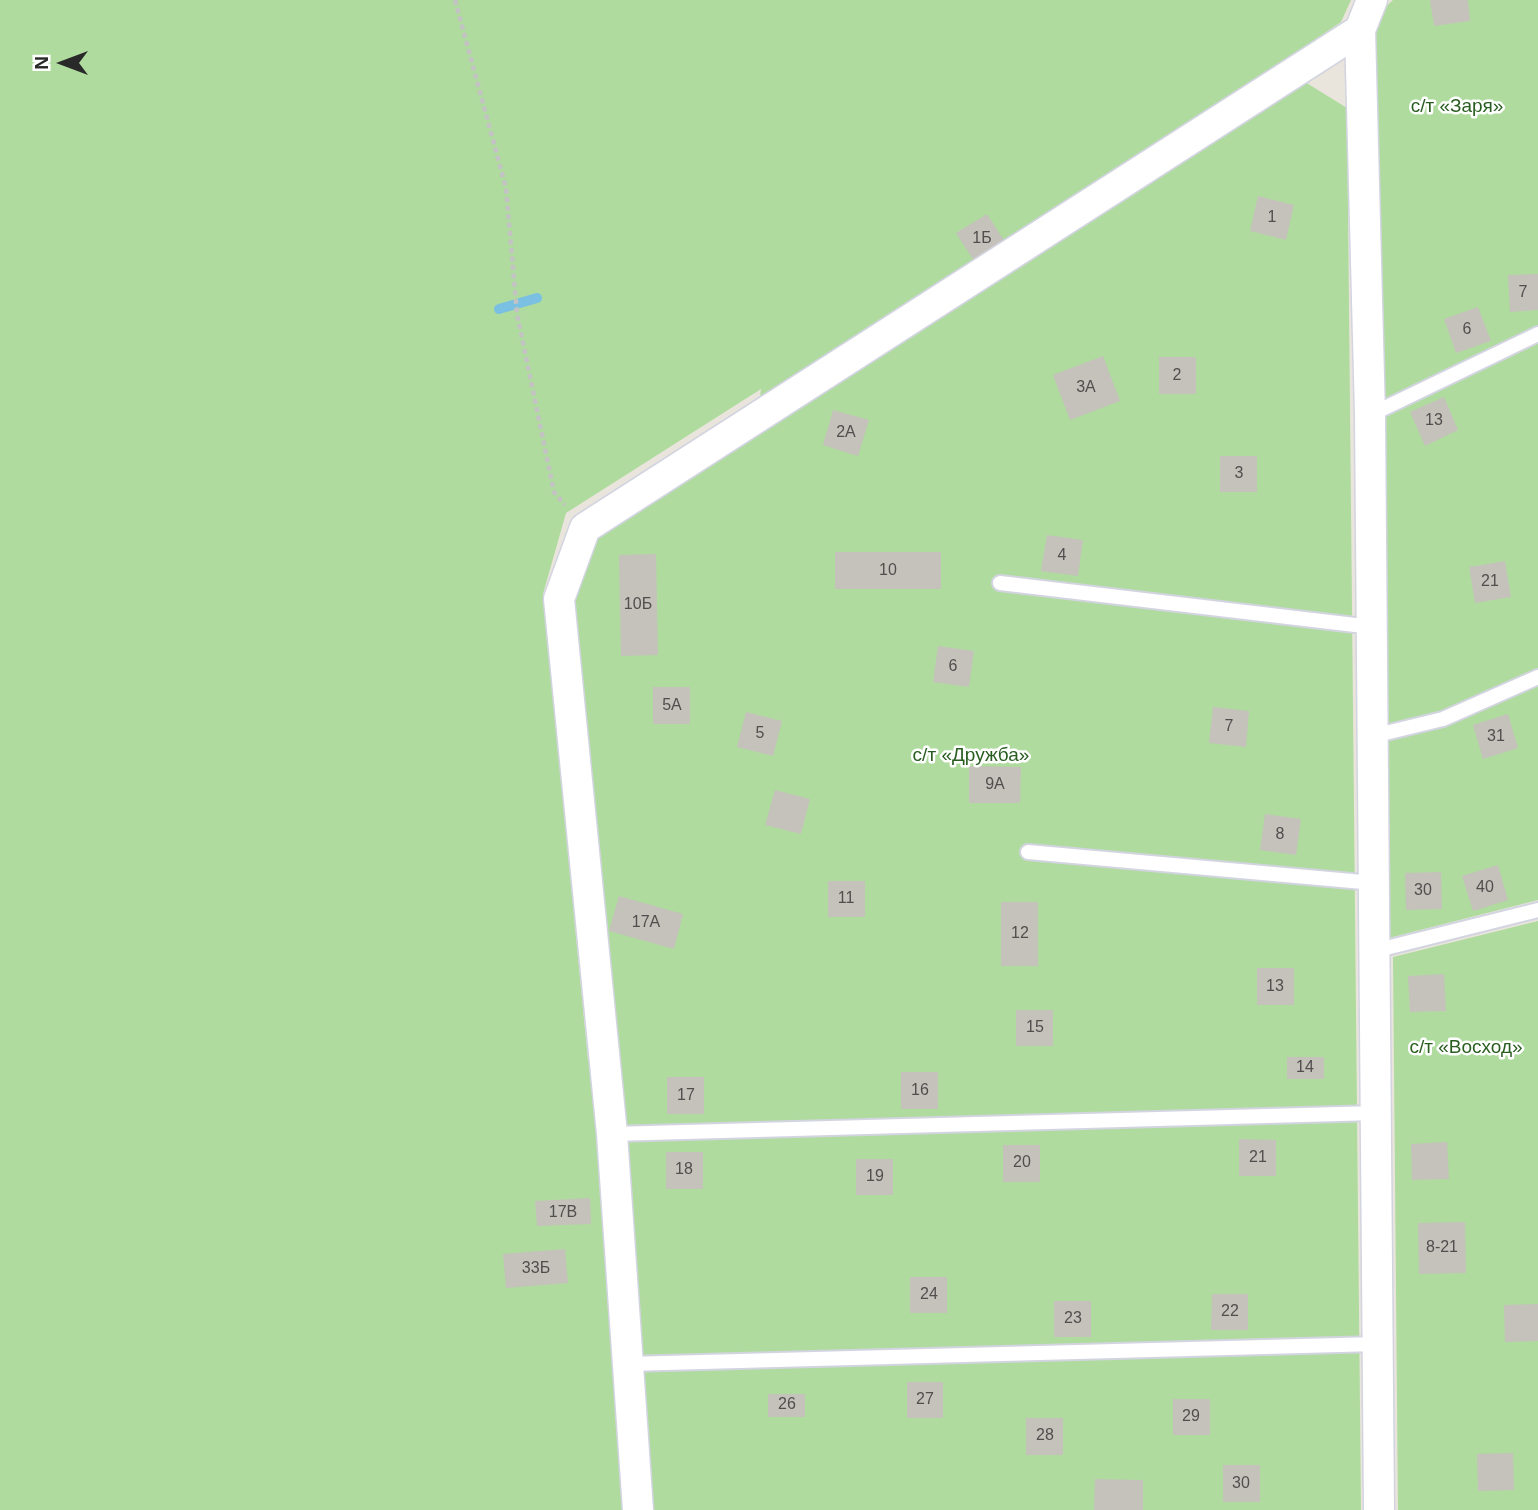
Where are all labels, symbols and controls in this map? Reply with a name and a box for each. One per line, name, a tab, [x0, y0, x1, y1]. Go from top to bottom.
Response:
north arrow	[28, 28, 98, 98]
text: N	[31, 56, 52, 70]
park label: с/т «Заря»	[1411, 96, 1503, 118]
house number: 1	[1268, 208, 1276, 228]
house number: 1Б	[972, 229, 992, 249]
house number: 7	[1519, 283, 1527, 303]
house number: 6	[1463, 320, 1471, 340]
house number: 2	[1173, 366, 1181, 386]
house number: 3А	[1076, 378, 1096, 398]
house number: 13	[1425, 411, 1443, 431]
house number: 2А	[836, 423, 856, 443]
house number: 3	[1235, 464, 1243, 484]
house number: 4	[1058, 546, 1066, 566]
house number: 10	[879, 561, 897, 581]
house number: 21	[1481, 572, 1499, 592]
house number: 10Б	[624, 595, 652, 615]
house number: 6	[949, 657, 957, 677]
house number: 5А	[662, 696, 682, 716]
house number: 7	[1225, 717, 1233, 737]
house number: 5	[756, 724, 764, 744]
house number: 31	[1487, 727, 1505, 747]
park label: с/т «Дружба»	[913, 745, 1029, 767]
house number: 9А	[985, 775, 1005, 795]
house number: 8	[1276, 825, 1284, 845]
house number: 40	[1476, 878, 1494, 898]
house number: 30	[1414, 881, 1432, 901]
house number: 11	[838, 889, 854, 909]
house number: 17А	[632, 913, 660, 933]
house number: 12	[1011, 924, 1029, 944]
house number: 13	[1266, 977, 1284, 997]
house number: 15	[1026, 1018, 1044, 1038]
park label: с/т «Восход»	[1409, 1037, 1523, 1059]
house number: 14	[1296, 1058, 1314, 1078]
house number: 16	[911, 1081, 929, 1101]
house number: 17	[677, 1086, 695, 1106]
house number: 21	[1249, 1148, 1267, 1168]
house number: 20	[1013, 1153, 1031, 1173]
house number: 18	[675, 1160, 693, 1180]
house number: 19	[866, 1167, 884, 1187]
house number: 17В	[549, 1203, 577, 1223]
house number: 8-21	[1426, 1238, 1458, 1258]
house number: 33Б	[522, 1259, 550, 1279]
house number: 24	[920, 1285, 938, 1305]
house number: 22	[1221, 1302, 1239, 1322]
house number: 23	[1064, 1309, 1082, 1329]
house number: 27	[916, 1390, 934, 1410]
house number: 26	[778, 1395, 796, 1415]
house number: 29	[1182, 1407, 1200, 1427]
house number: 28	[1036, 1426, 1054, 1446]
house number: 30	[1232, 1474, 1250, 1494]

